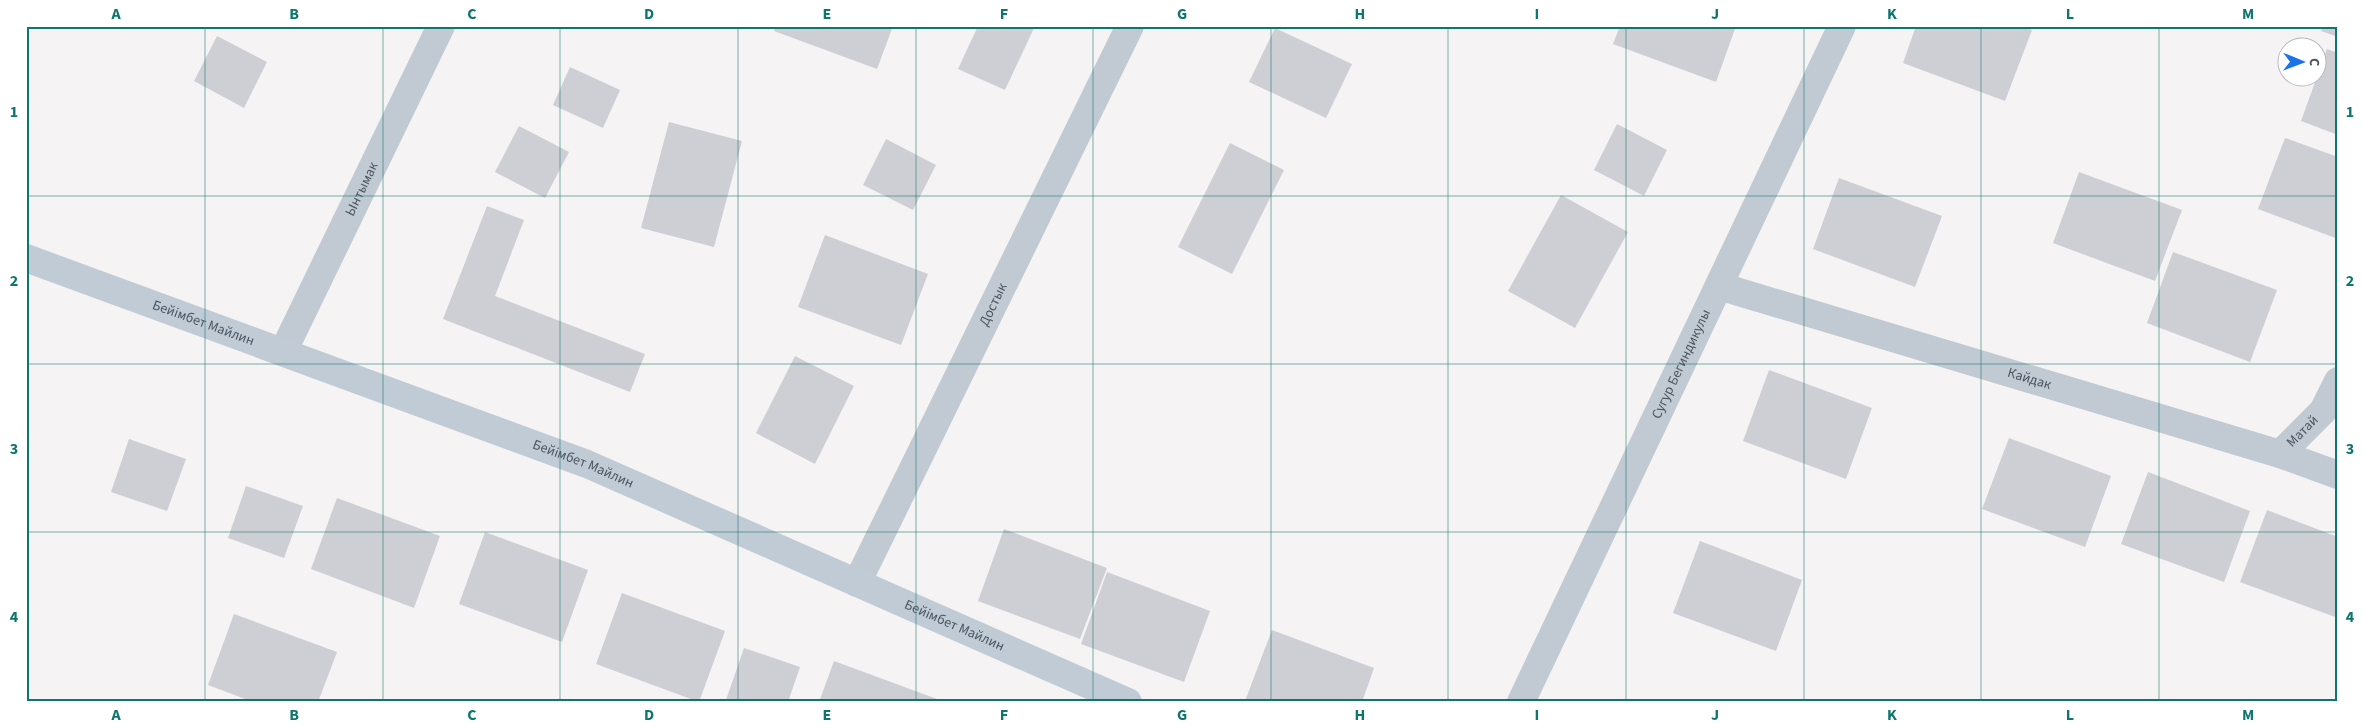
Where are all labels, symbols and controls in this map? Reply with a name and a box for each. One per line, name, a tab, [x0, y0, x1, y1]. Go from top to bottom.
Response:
text: A	[110, 3, 121, 25]
text: B	[289, 3, 299, 25]
text: C	[467, 3, 477, 25]
text: D	[644, 3, 654, 25]
text: E	[823, 3, 831, 25]
text: F	[1000, 3, 1008, 25]
text: G	[1177, 3, 1187, 25]
text: H	[1355, 3, 1365, 25]
text: I	[1535, 3, 1539, 25]
text: J	[1711, 3, 1719, 25]
text: K	[1887, 3, 1897, 25]
text: L	[2066, 3, 2074, 25]
text: M	[2242, 3, 2254, 25]
north arrow	[2276, 38, 2326, 88]
text: С	[2304, 58, 2324, 66]
text: 1	[10, 101, 18, 123]
text: 1	[2346, 101, 2354, 123]
street label: Ынтымак	[340, 159, 384, 220]
text: 2	[10, 270, 18, 292]
text: 2	[2346, 270, 2354, 292]
street label: Достык	[974, 280, 1013, 330]
street label: Бейімбет Майлин	[150, 295, 257, 351]
street label: Сугур Бегиндикулы	[1647, 306, 1716, 422]
street label: Кайдак	[2005, 363, 2054, 395]
street label: Матай	[2282, 411, 2323, 452]
street label: Бейімбет Майлин	[530, 435, 637, 493]
text: 3	[10, 438, 18, 460]
text: 3	[2346, 438, 2354, 460]
street label: Бейімбет Майлин	[901, 595, 1008, 656]
text: 4	[10, 606, 19, 628]
text: 4	[2346, 606, 2355, 628]
text: A	[110, 704, 121, 726]
text: B	[289, 704, 299, 726]
text: C	[467, 704, 477, 726]
text: D	[644, 704, 654, 726]
text: E	[823, 704, 831, 726]
text: F	[1000, 704, 1008, 726]
text: G	[1177, 704, 1187, 726]
text: H	[1355, 704, 1365, 726]
text: I	[1535, 704, 1539, 726]
text: J	[1711, 704, 1719, 726]
text: K	[1887, 704, 1897, 726]
text: L	[2066, 704, 2074, 726]
text: M	[2242, 704, 2254, 726]

